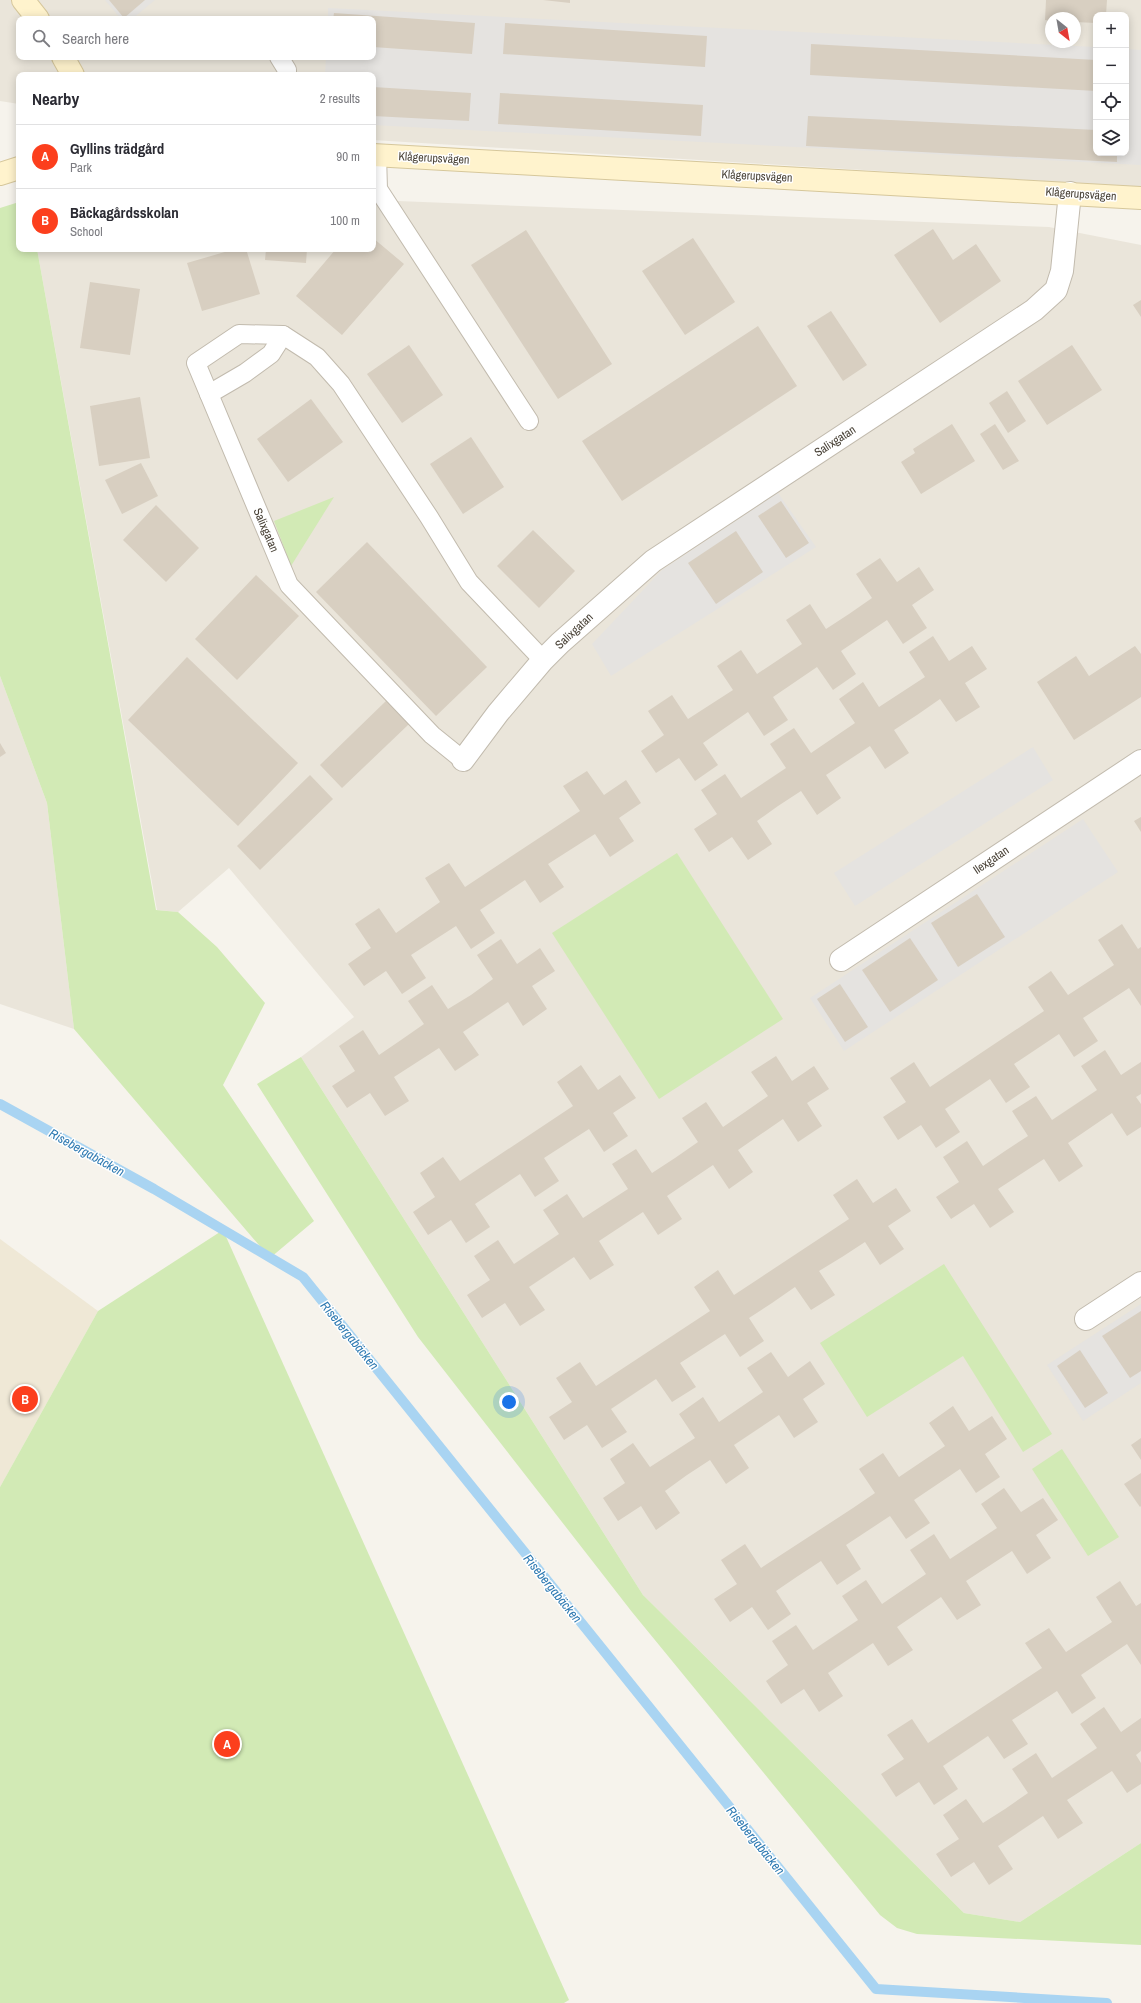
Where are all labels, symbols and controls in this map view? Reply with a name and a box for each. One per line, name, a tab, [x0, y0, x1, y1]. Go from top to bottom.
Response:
north arrow	[1045, 12, 1081, 48]
map controls	[1093, 12, 1129, 156]
button: +	[1093, 12, 1129, 48]
search box	[16, 16, 376, 60]
icon: search	[30, 27, 52, 49]
text: Search here	[62, 28, 129, 49]
button: −	[1093, 48, 1129, 84]
button: locate	[1093, 84, 1129, 120]
text: Nearby	[32, 87, 79, 110]
text: 2 results	[320, 90, 360, 107]
button: layers	[1093, 120, 1129, 156]
text: Gyllins trädgård	[70, 138, 164, 159]
text: A	[41, 148, 49, 165]
text: 90 m	[336, 148, 360, 165]
street label: Klågerupsvägen	[398, 148, 470, 168]
text: Park	[70, 159, 92, 176]
street label: Klågerupsvägen	[721, 166, 793, 186]
street label: Klågerupsvägen	[1045, 184, 1117, 204]
text: Bäckagårdsskolan	[70, 202, 179, 223]
text: B	[41, 212, 49, 229]
text: 100 m	[330, 212, 360, 229]
text: School	[70, 223, 103, 240]
street label: Salixgatan	[811, 422, 859, 460]
street label: Salixgatan	[250, 505, 282, 555]
street label: Salixgatan	[552, 609, 596, 653]
street label: Ilexgatan	[970, 842, 1012, 878]
water label: Risebergabäcken	[46, 1125, 127, 1180]
water label: Risebergabäcken	[317, 1297, 383, 1373]
pin: B	[12, 1384, 38, 1414]
your location	[499, 1392, 519, 1412]
water label: Risebergabäcken	[520, 1550, 586, 1626]
pin: A	[214, 1729, 240, 1759]
water label: Risebergabäcken	[723, 1802, 789, 1878]

